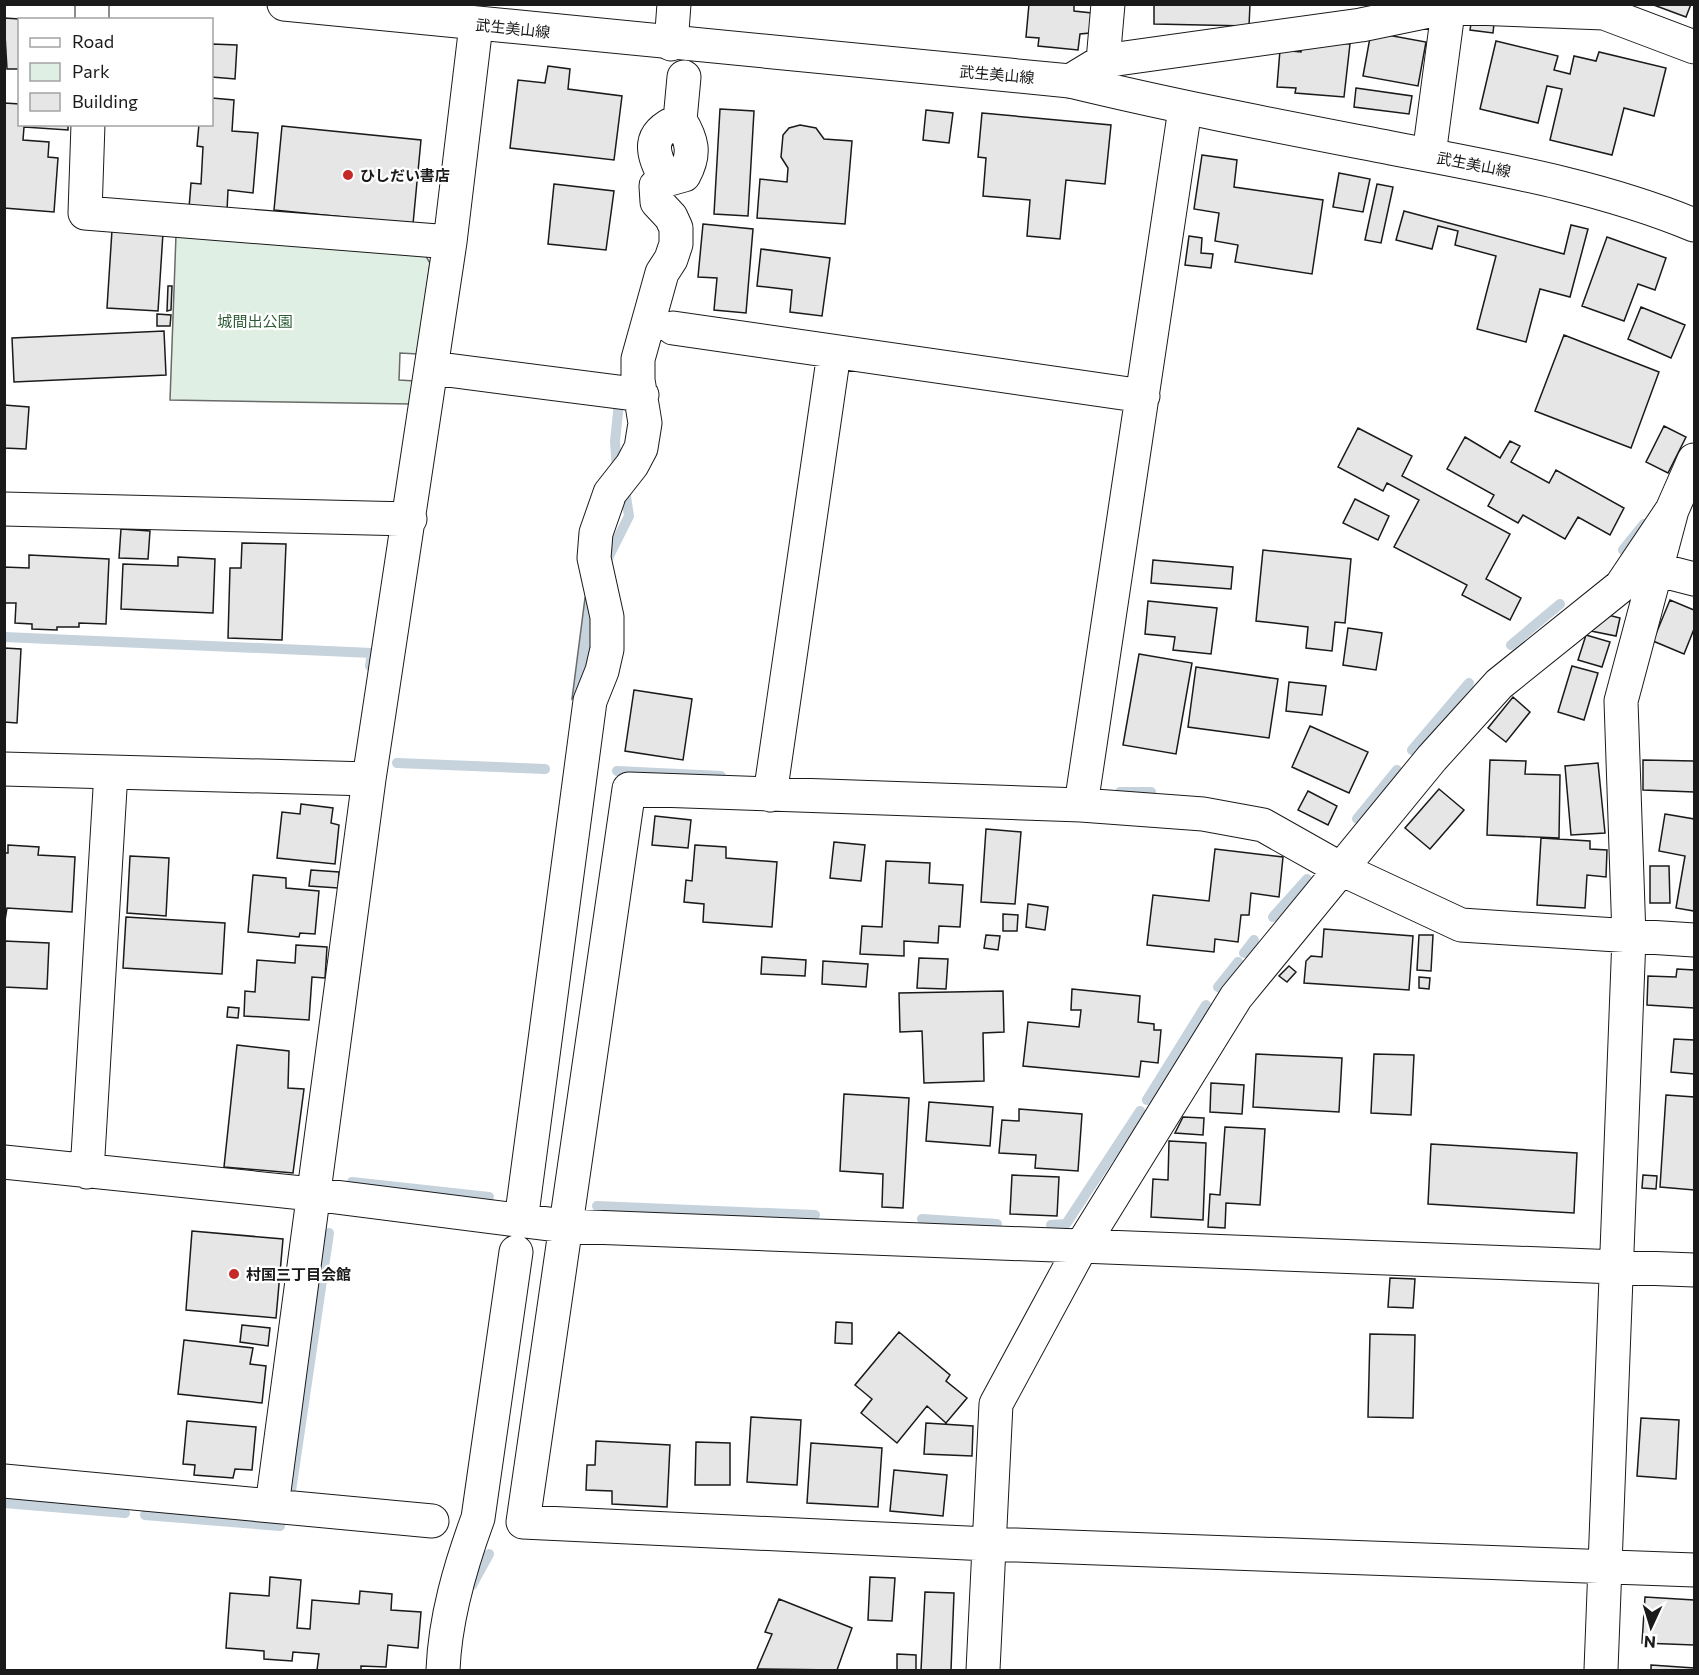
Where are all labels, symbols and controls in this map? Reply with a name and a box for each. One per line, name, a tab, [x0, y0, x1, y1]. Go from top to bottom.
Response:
street label: 武生美山線	[475, 15, 551, 41]
legend	[18, 18, 213, 126]
text: Road	[72, 30, 114, 52]
text: Park	[72, 60, 110, 82]
street label: 武生美山線	[959, 62, 1035, 86]
text: Building	[72, 90, 138, 112]
street label: 武生美山線	[1435, 148, 1513, 180]
place label: ひしだい書店	[360, 166, 450, 184]
marker: ひしだい書店	[341, 168, 355, 182]
park label: 城間出公園	[217, 312, 293, 330]
place label: 村国三丁目会館	[246, 1265, 351, 1283]
marker: 村国三丁目会館	[227, 1267, 241, 1281]
north arrow	[1621, 1597, 1681, 1657]
text: N	[1643, 1633, 1657, 1652]

